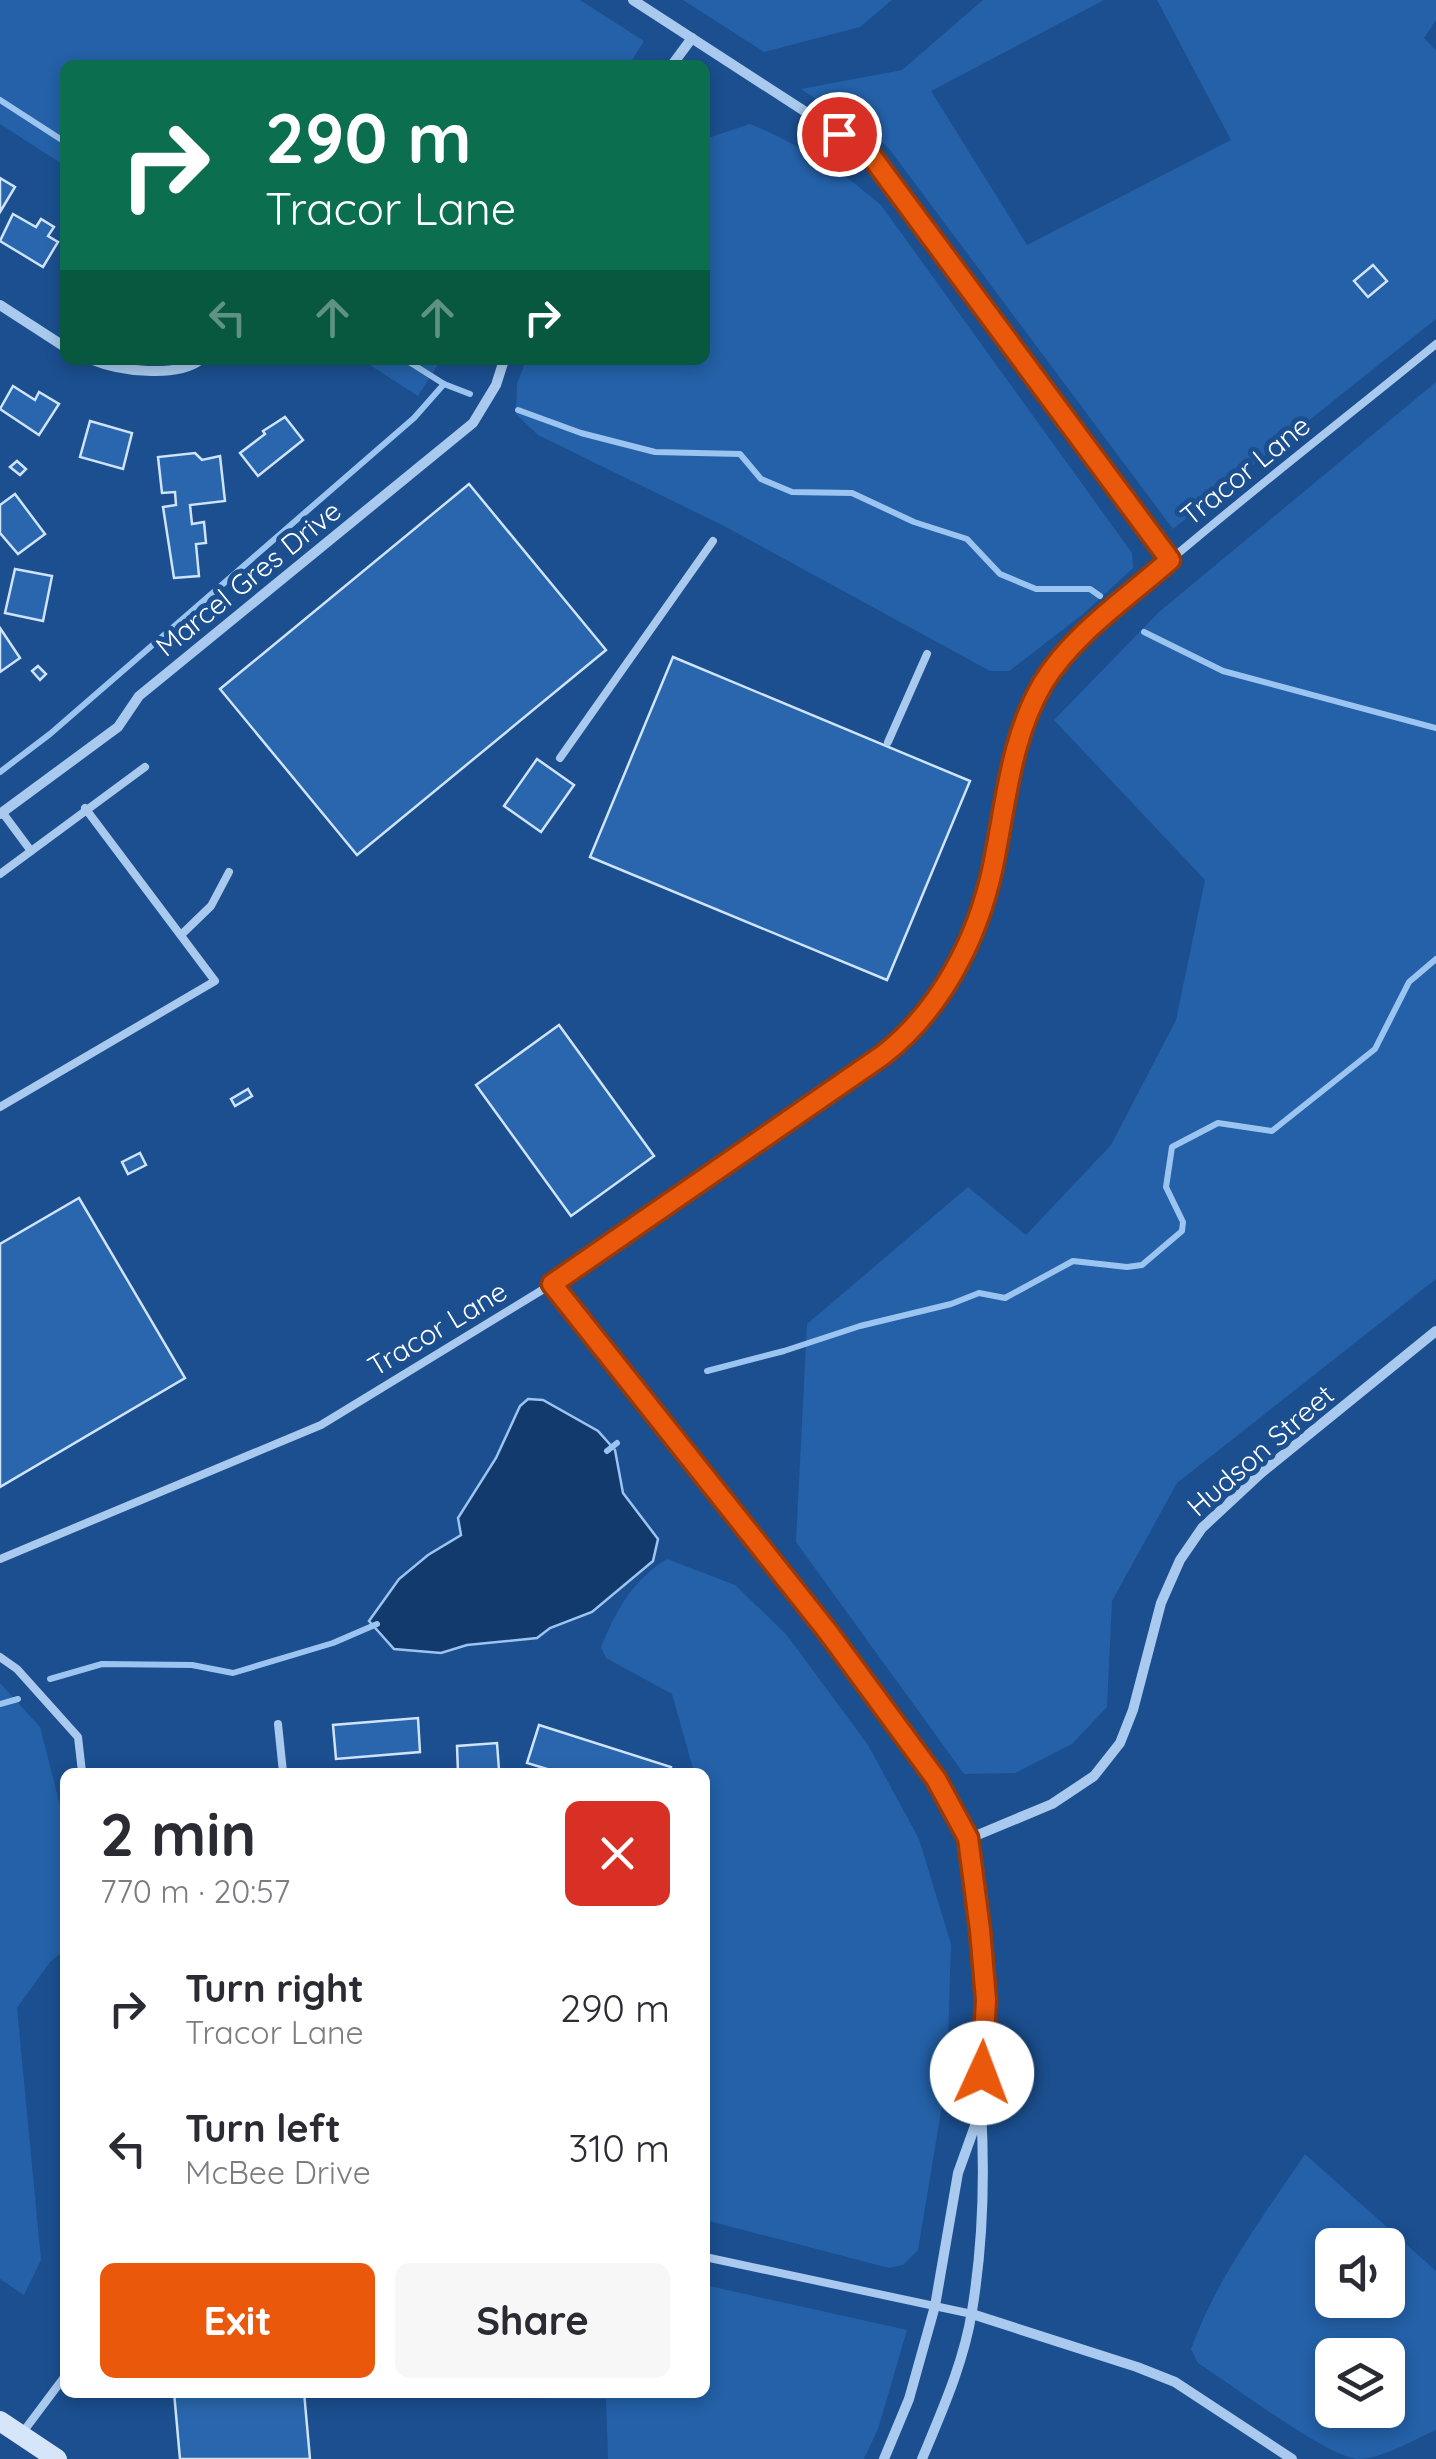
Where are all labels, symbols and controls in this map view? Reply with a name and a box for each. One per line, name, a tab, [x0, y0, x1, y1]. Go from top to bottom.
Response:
pin	[797, 92, 882, 177]
text: 290 m	[265, 93, 472, 181]
icon: right	[100, 100, 230, 230]
icon: arrive	[812, 107, 867, 162]
text: Tracor Lane	[265, 180, 516, 236]
icon: left	[200, 290, 255, 345]
icon: ahead	[305, 290, 360, 345]
icon: ahead	[410, 290, 465, 345]
icon: right	[515, 290, 570, 345]
street label: Tracor Lane	[1173, 407, 1317, 533]
street label: Marcel Gres Drive	[148, 493, 348, 663]
street label: Tracor Lane	[361, 1273, 513, 1383]
street label: Hudson Street	[1179, 1377, 1341, 1523]
text: 2 min	[100, 1796, 256, 1871]
button: close	[565, 1801, 670, 1906]
text: 770 m · 20:57	[100, 1871, 290, 1911]
text: Turn right	[185, 1964, 364, 2012]
icon: right	[100, 1981, 155, 2036]
text: 290 m	[560, 1984, 670, 2032]
text: Tracor Lane	[185, 2012, 364, 2052]
position arrow	[930, 2021, 1034, 2125]
text: Turn left	[185, 2104, 341, 2152]
icon: left	[100, 2121, 155, 2176]
text: 310 m	[568, 2124, 670, 2172]
text: McBee Drive	[185, 2152, 371, 2192]
map controls	[1315, 2228, 1405, 2428]
button: sound	[1315, 2228, 1405, 2318]
button: Exit	[100, 2263, 375, 2378]
button: Share	[395, 2263, 670, 2378]
button: layers	[1315, 2338, 1405, 2428]

